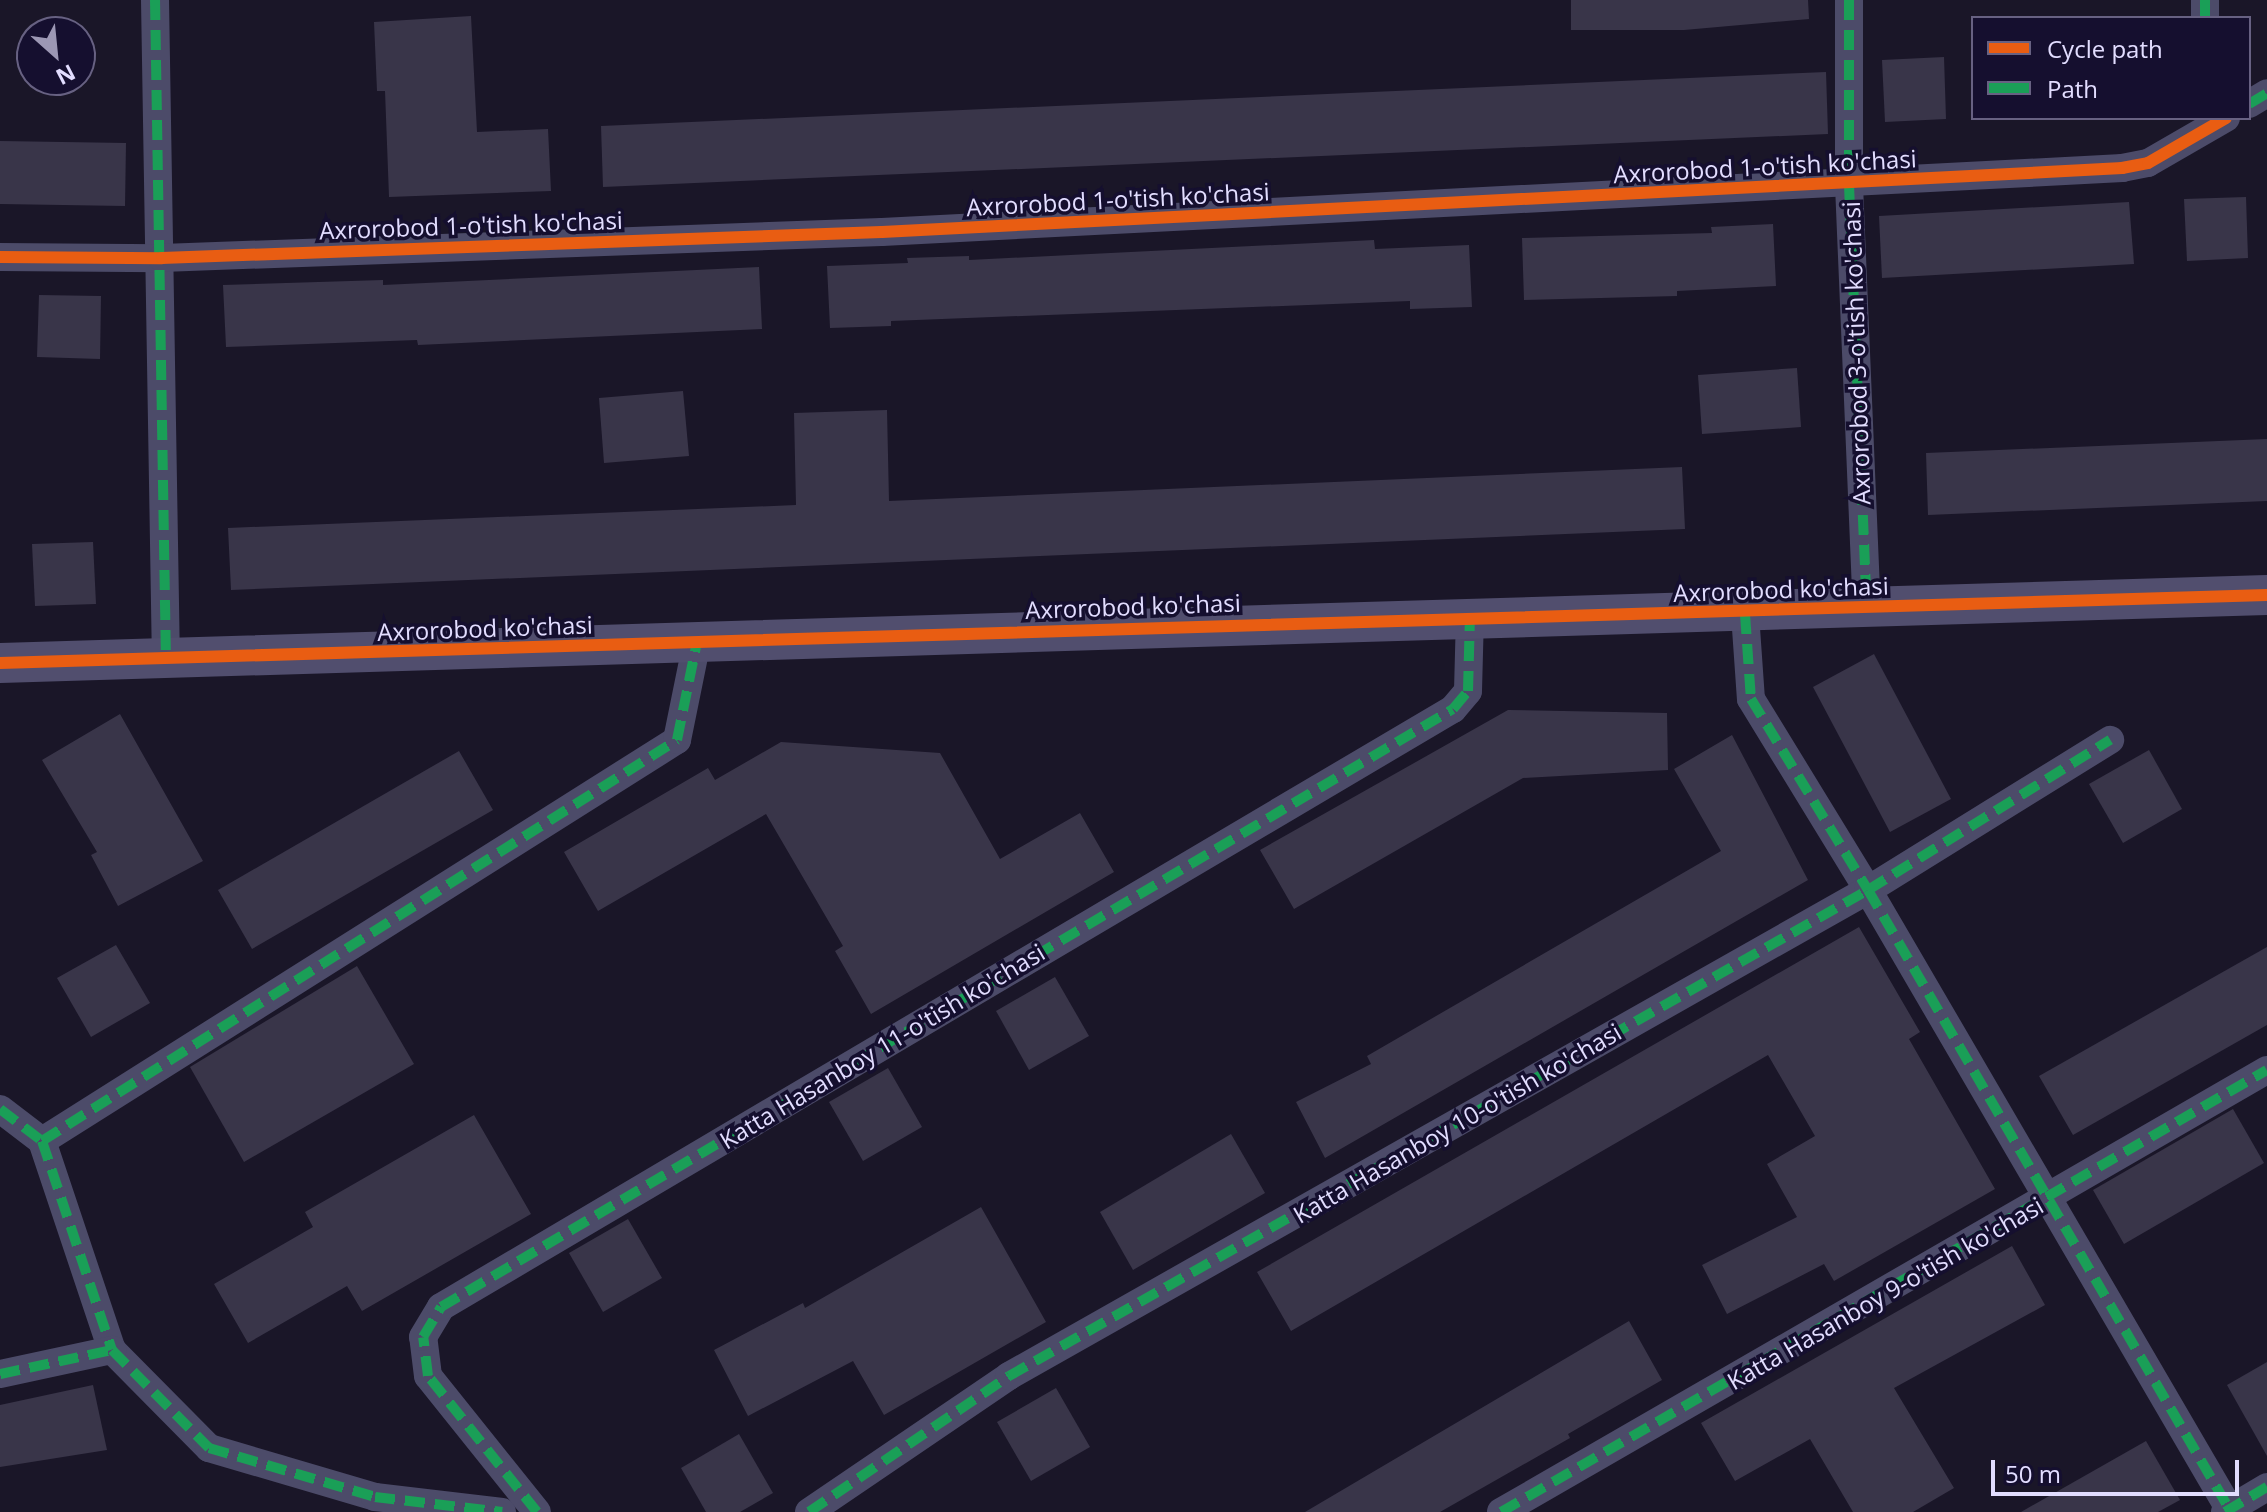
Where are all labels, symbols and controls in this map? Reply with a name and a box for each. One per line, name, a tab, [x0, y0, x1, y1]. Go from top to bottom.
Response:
north arrow	[16, 16, 96, 96]
legend	[1971, 16, 2251, 120]
text: Cycle path	[2047, 32, 2163, 65]
text: N	[51, 58, 81, 93]
text: Path	[2047, 72, 2098, 105]
street label: Axrorobod 1-o'tish ko'chasi	[1613, 144, 1917, 188]
street label: Axrorobod 1-o'tish ko'chasi	[966, 177, 1270, 221]
street label: Axrorobod 3-o'tish ko'chasi	[1836, 201, 1876, 505]
street label: Axrorobod 1-o'tish ko'chasi	[319, 205, 623, 245]
street label: Axrorobod ko'chasi	[1673, 571, 1889, 607]
street label: Axrorobod ko'chasi	[1025, 588, 1241, 624]
street label: Axrorobod ko'chasi	[377, 610, 593, 646]
street label: Katta Hasanboy 11-o'tish ko'chasi	[714, 937, 1050, 1155]
street label: Katta Hasanboy 10-o'tish ko'chasi	[1288, 1017, 1626, 1229]
street label: Katta Hasanboy 9-o'tish ko'chasi	[1722, 1190, 2048, 1396]
scale bar	[1995, 1444, 2243, 1494]
text: 50 m	[2005, 1457, 2061, 1490]

